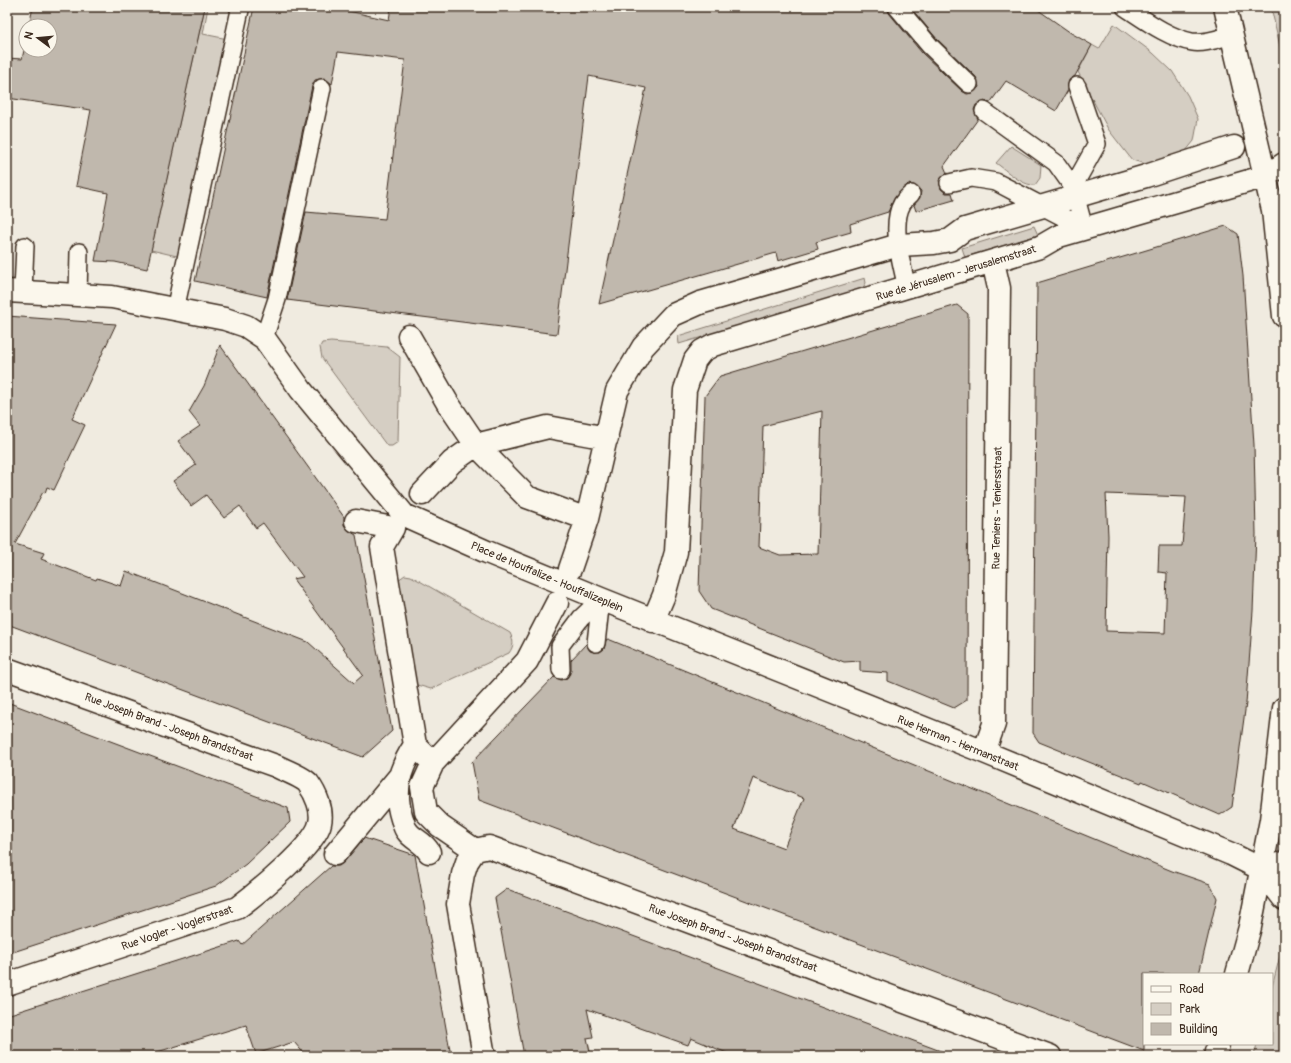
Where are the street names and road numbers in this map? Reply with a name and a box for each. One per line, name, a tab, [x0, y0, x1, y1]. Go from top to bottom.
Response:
street label: Rue de Jérusalem - Jerusalemstraat	[875, 242, 1038, 304]
street label: Rue Teniers - Teniersstraat	[989, 446, 1005, 570]
street label: Place de Houffalize - Houffalizeplein	[469, 539, 625, 615]
street label: Rue Joseph Brand - Joseph Brandstraat	[83, 690, 256, 764]
street label: Rue Herman - Hermanstraat	[895, 713, 1021, 774]
street label: Rue Joseph Brand - Joseph Brandstraat	[647, 901, 820, 975]
street label: Rue Vogler - Voglerstraat	[120, 903, 235, 953]

